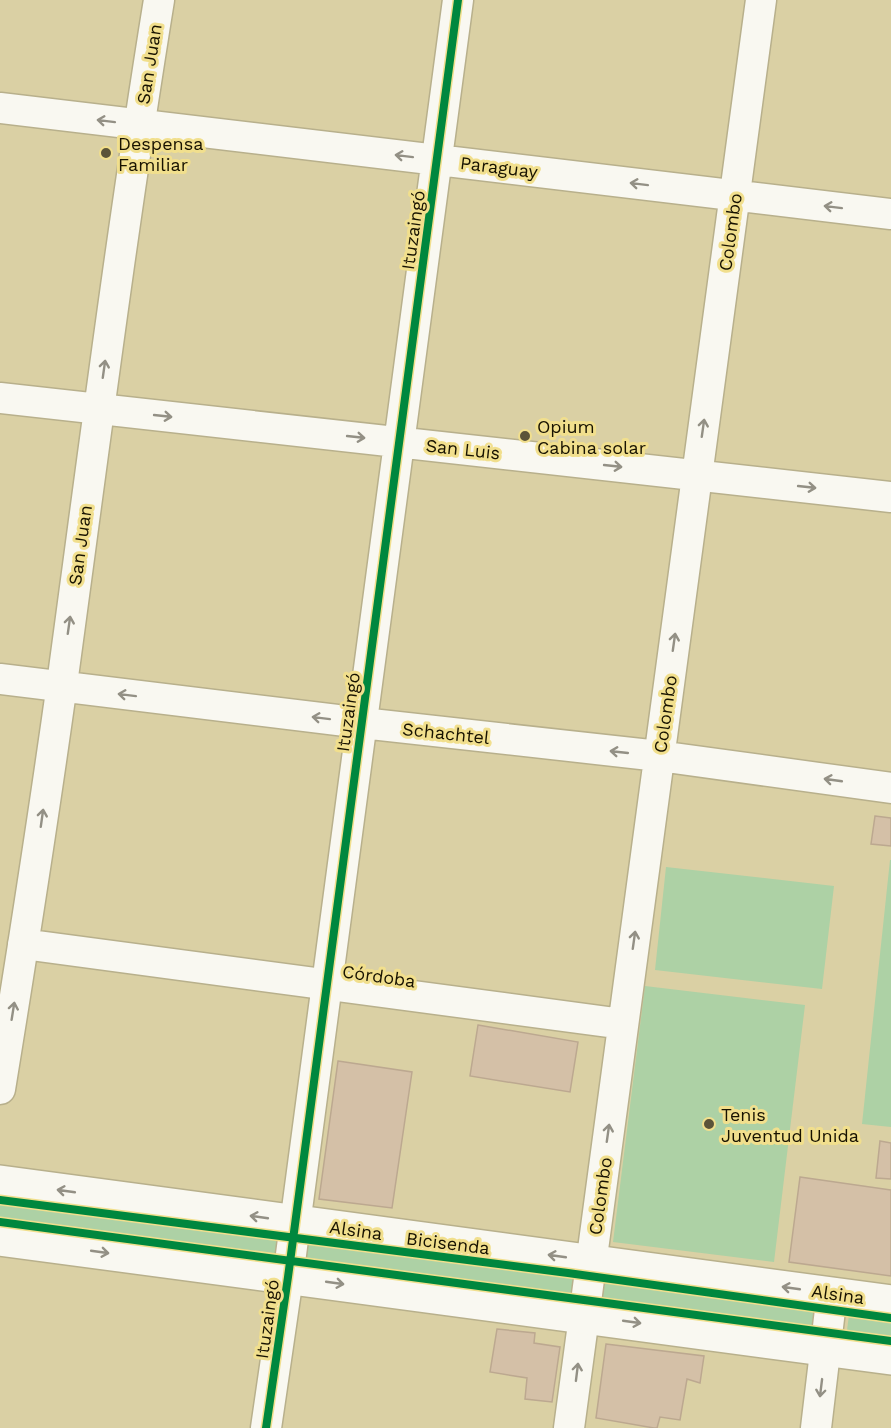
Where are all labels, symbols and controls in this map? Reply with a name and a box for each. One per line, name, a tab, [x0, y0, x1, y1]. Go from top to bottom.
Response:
street label: San Juan	[132, 22, 166, 106]
one-way arrow	[97, 115, 116, 126]
place label: Despensa Familiar	[118, 133, 203, 175]
marker: Despensa Familiar	[99, 146, 113, 160]
one-way arrow	[394, 150, 414, 161]
street label: Paraguay	[459, 152, 540, 182]
one-way arrow	[630, 178, 650, 189]
street label: Ituzaingó	[397, 189, 429, 271]
street label: Colombo	[714, 192, 746, 272]
one-way arrow	[823, 201, 843, 212]
one-way arrow	[98, 360, 109, 380]
one-way arrow	[152, 411, 172, 422]
place label: Opium Cabina solar	[537, 416, 646, 458]
one-way arrow	[698, 419, 709, 439]
marker: Opium Cabina solar	[518, 429, 532, 443]
one-way arrow	[346, 432, 366, 443]
street label: San Luis	[425, 435, 501, 463]
one-way arrow	[602, 461, 622, 472]
one-way arrow	[796, 482, 816, 493]
street label: San Juan	[64, 504, 96, 586]
one-way arrow	[64, 615, 75, 635]
one-way arrow	[669, 633, 680, 653]
street label: Ituzaingó	[332, 671, 364, 753]
street label: Colombo	[649, 674, 681, 754]
one-way arrow	[118, 689, 138, 700]
one-way arrow	[311, 713, 331, 724]
street label: Schachtel	[401, 718, 491, 748]
one-way arrow	[609, 746, 629, 757]
one-way arrow	[824, 774, 843, 785]
one-way arrow	[36, 808, 47, 828]
one-way arrow	[629, 930, 640, 950]
street label: Córdoba	[341, 960, 417, 992]
one-way arrow	[7, 1001, 18, 1021]
place label: Tenis Juventud Unida	[721, 1104, 859, 1146]
marker: Tenis Juventud Unida	[702, 1117, 716, 1131]
one-way arrow	[603, 1124, 614, 1143]
street label: Colombo	[584, 1156, 616, 1236]
one-way arrow	[57, 1185, 76, 1196]
one-way arrow	[250, 1211, 270, 1222]
street label: Alsina	[328, 1216, 384, 1244]
street label: Bicisenda	[405, 1227, 491, 1259]
one-way arrow	[89, 1246, 109, 1257]
one-way arrow	[547, 1251, 567, 1262]
street label: Ituzaingó	[251, 1278, 283, 1360]
one-way arrow	[324, 1278, 344, 1289]
street label: Alsina	[810, 1280, 866, 1308]
one-way arrow	[782, 1282, 802, 1293]
one-way arrow	[622, 1317, 641, 1328]
one-way arrow	[571, 1363, 582, 1382]
one-way arrow	[815, 1378, 826, 1397]

